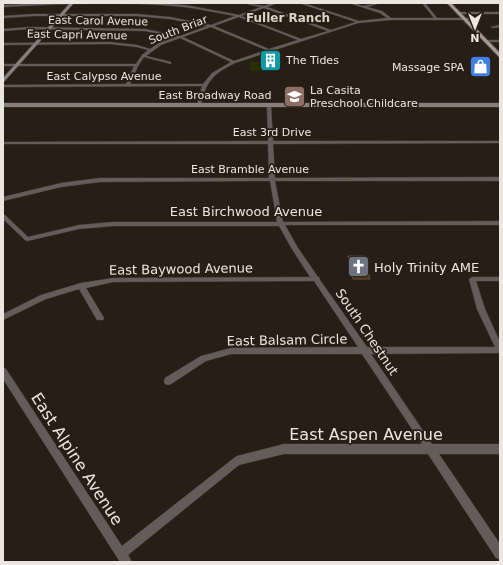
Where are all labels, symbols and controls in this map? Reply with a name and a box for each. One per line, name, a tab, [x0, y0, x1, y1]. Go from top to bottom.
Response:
north arrow	[455, 8, 495, 48]
district label: Fuller Ranch	[246, 11, 330, 25]
street label: South Briar	[147, 13, 210, 47]
street label: East Carol Avenue	[48, 14, 148, 28]
street label: East Capri Avenue	[27, 28, 128, 42]
text: N	[470, 31, 480, 44]
building icon: The Tides	[257, 47, 283, 73]
place label: The Tides	[285, 54, 339, 67]
shop icon: Massage SPA	[467, 54, 493, 80]
place label: Massage SPA	[392, 61, 464, 74]
street label: East Calypso Avenue	[46, 70, 162, 83]
school or university icon: La Casita Preschool Childcare	[282, 83, 308, 109]
place label: La Casita Preschool Childcare	[310, 84, 418, 110]
street label: East Broadway Road	[159, 89, 271, 102]
street label: East 3rd Drive	[233, 126, 311, 139]
street label: East Bramble Avenue	[191, 163, 309, 176]
street label: East Birchwood Avenue	[170, 204, 322, 219]
church icon: Holy Trinity AME	[346, 254, 372, 280]
street label: East Baywood Avenue	[109, 260, 253, 278]
place label: Holy Trinity AME	[374, 260, 479, 275]
street label: South Chestnut	[333, 286, 401, 378]
street label: East Balsam Circle	[227, 331, 347, 349]
street label: East Alpine Avenue	[27, 389, 127, 529]
street label: East Aspen Avenue	[289, 425, 443, 444]

